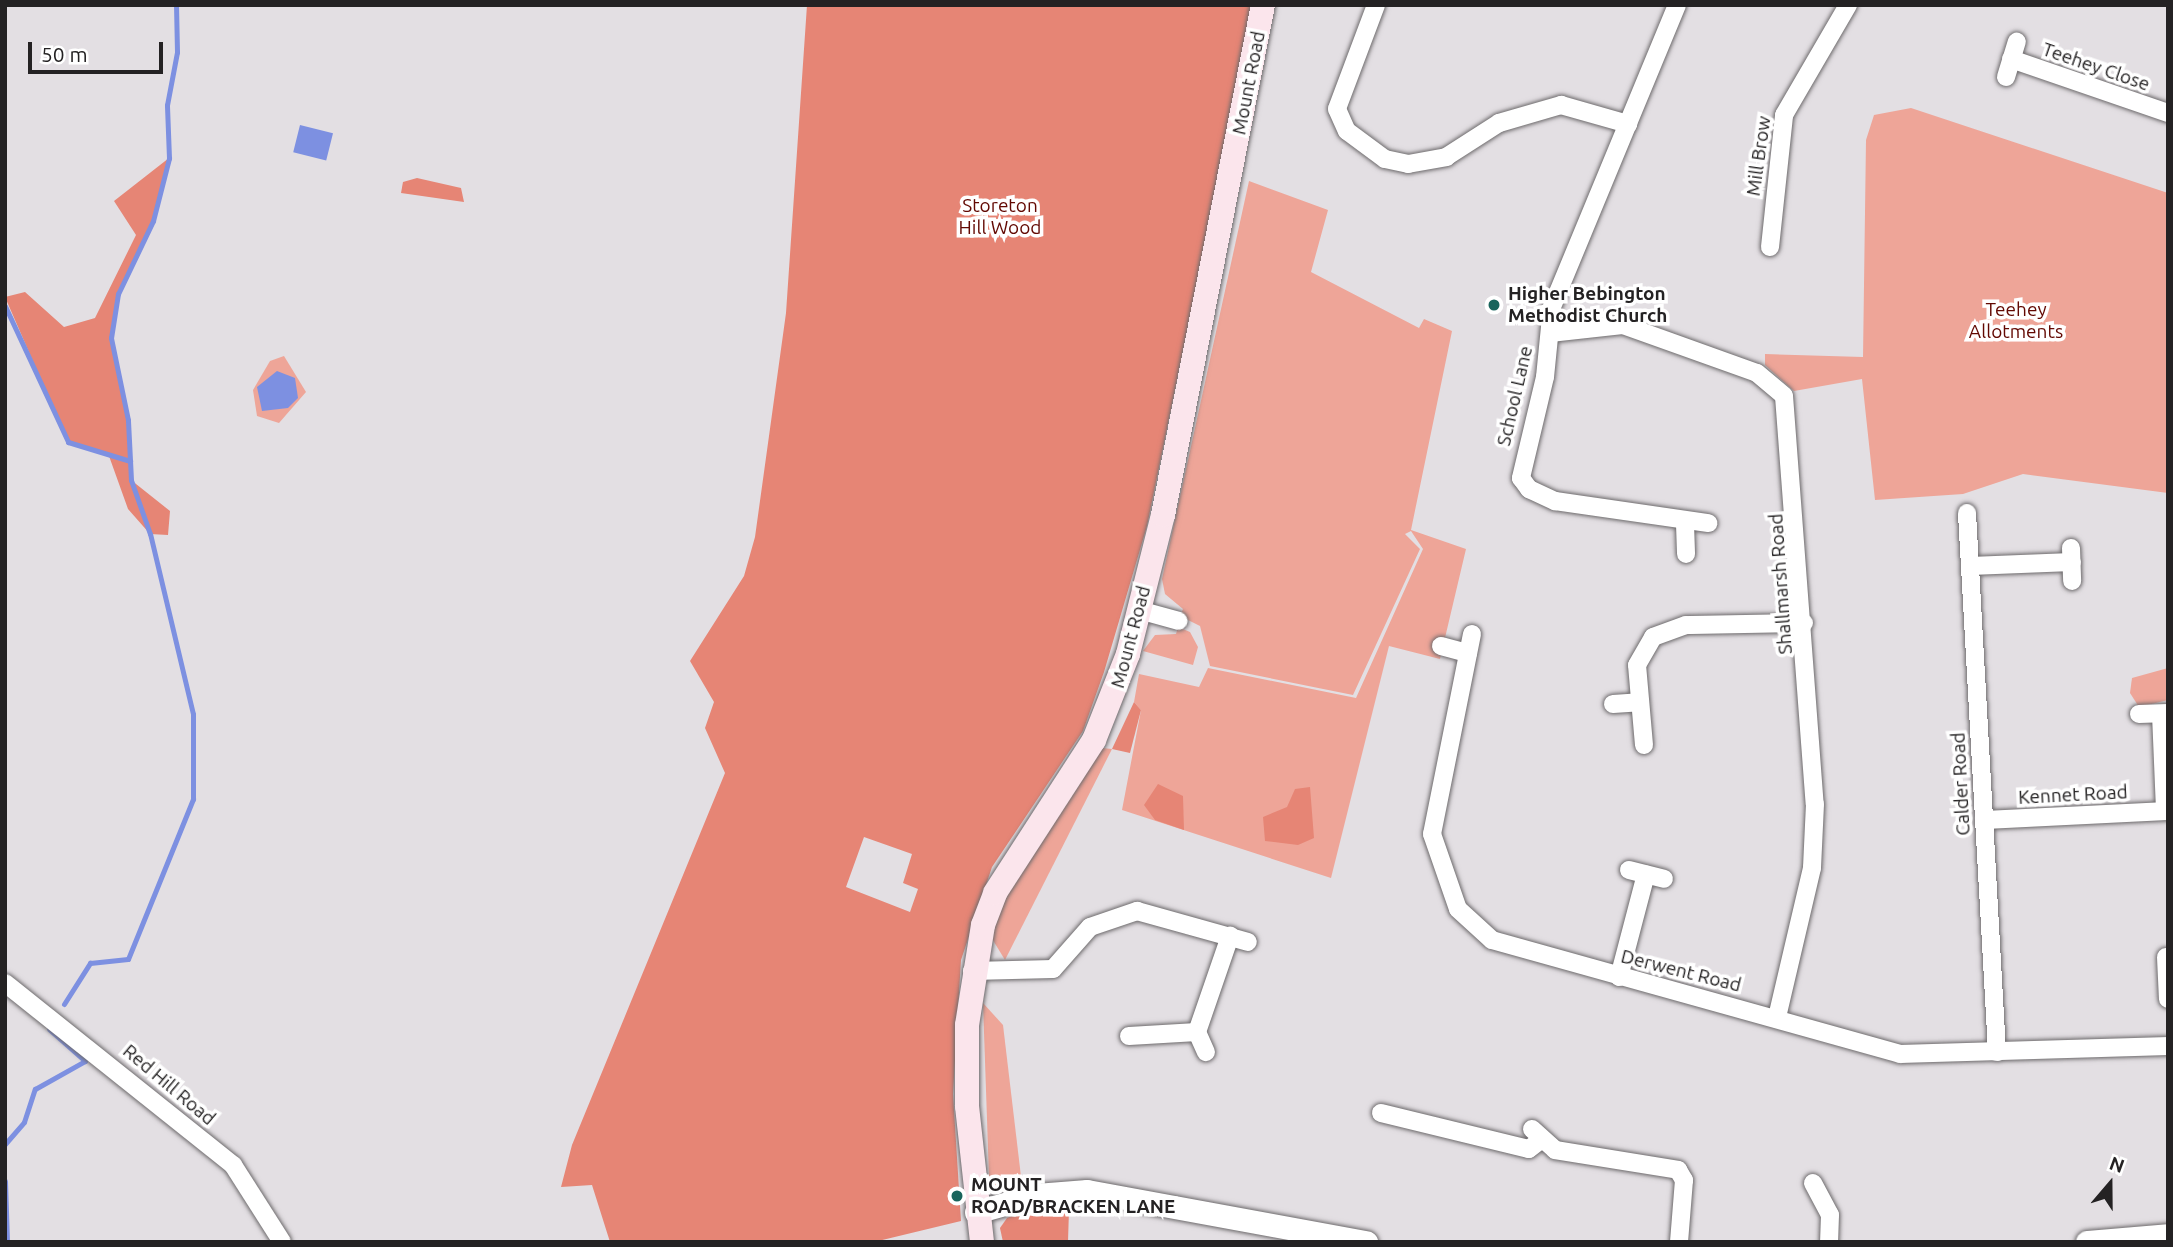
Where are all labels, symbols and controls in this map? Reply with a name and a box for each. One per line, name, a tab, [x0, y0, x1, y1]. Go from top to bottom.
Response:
scale bar	[32, 28, 166, 72]
street label: Mount Road	[1228, 29, 1270, 137]
street label: Teehey Close	[2039, 38, 2153, 96]
text: 50 m	[41, 42, 88, 66]
street label: Mill Brow	[1742, 115, 1776, 197]
park label: Storeton Hill Wood	[959, 195, 1041, 239]
place label: Higher Bebington Methodist Church	[1508, 283, 1667, 327]
marker: Higher Bebington Methodist Church	[1486, 297, 1502, 313]
park label: Teehey Allotments	[1969, 299, 2063, 343]
street label: School Lane	[1492, 344, 1538, 448]
street label: Shallmarsh Road	[1765, 513, 1797, 655]
street label: Mount Road	[1106, 583, 1156, 691]
street label: Calder Road	[1947, 732, 1975, 836]
street label: Kennet Road	[2018, 781, 2128, 809]
street label: Derwent Road	[1618, 945, 1744, 997]
street label: Red Hill Road	[118, 1040, 220, 1130]
north arrow	[2075, 1149, 2145, 1219]
text: N	[2107, 1152, 2128, 1177]
place label: MOUNT ROAD/BRACKEN LANE	[971, 1174, 1175, 1218]
marker: MOUNT ROAD/BRACKEN LANE	[949, 1188, 965, 1204]

